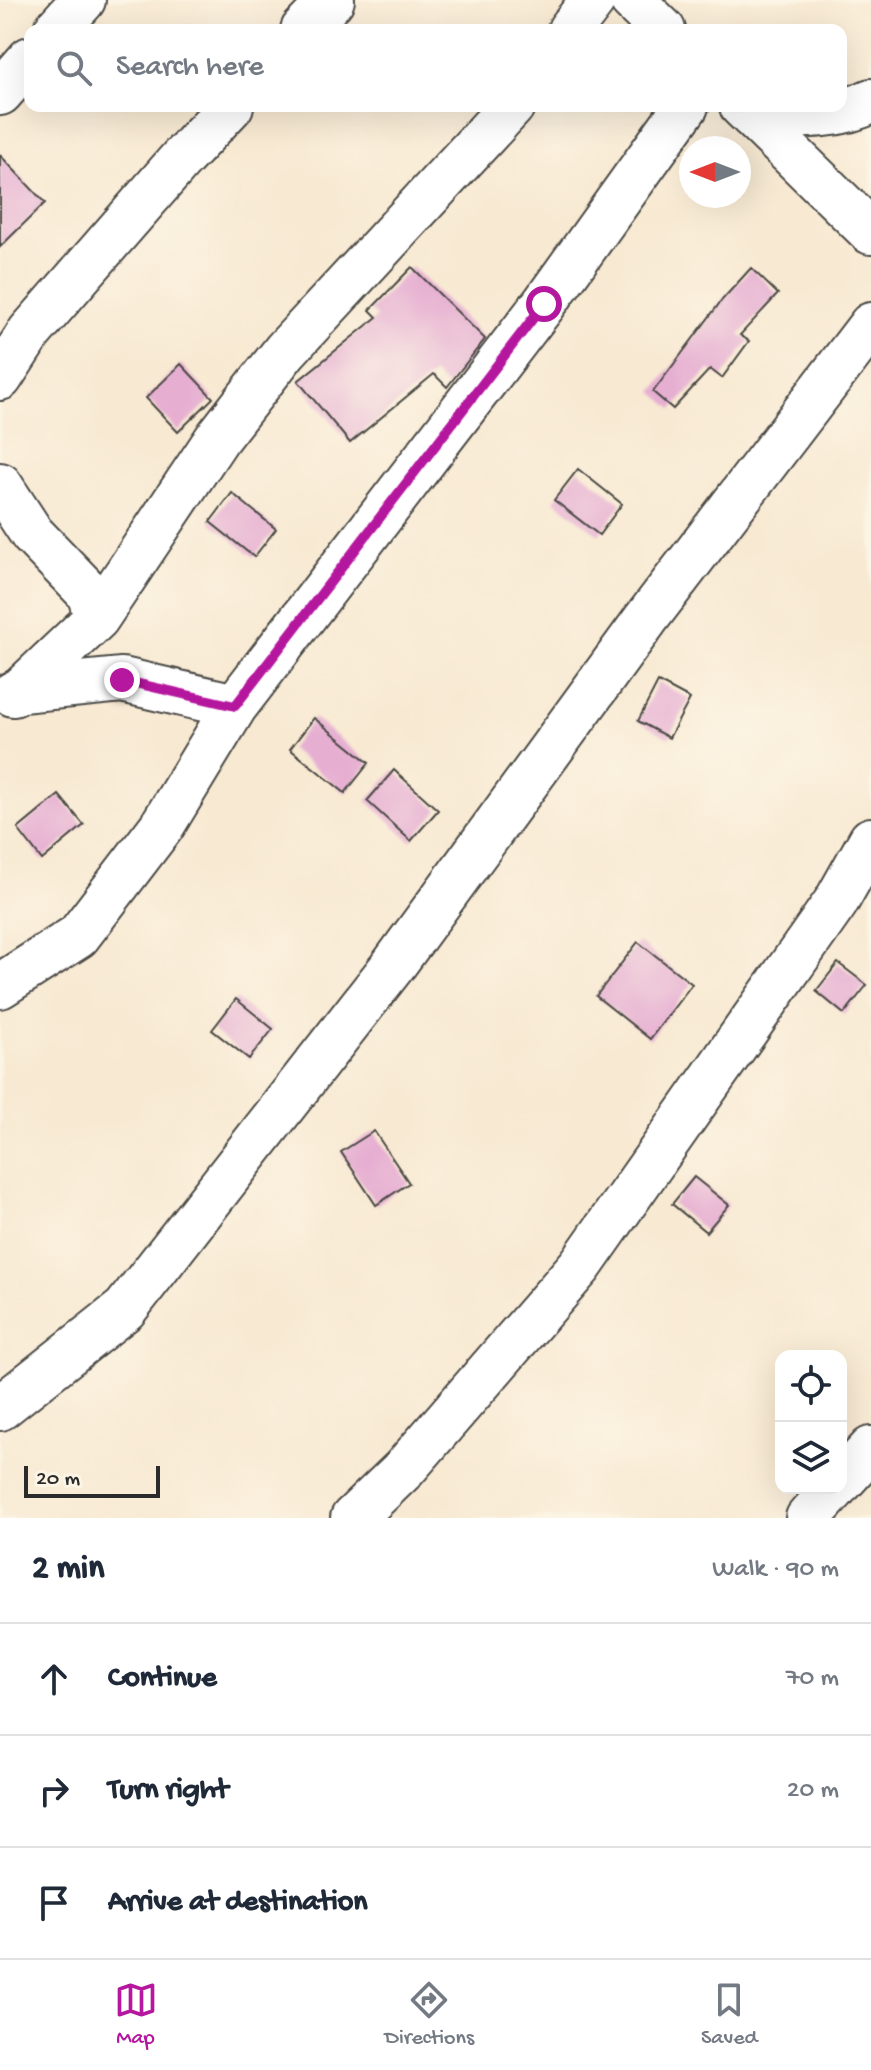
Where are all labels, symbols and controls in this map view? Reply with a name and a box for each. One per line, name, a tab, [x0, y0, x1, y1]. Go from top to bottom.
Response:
search box	[24, 24, 847, 112]
icon: search	[52, 46, 96, 90]
text: Search here	[116, 51, 264, 86]
north arrow	[679, 136, 751, 208]
route start	[526, 286, 562, 322]
route end	[104, 662, 140, 698]
map controls	[775, 1350, 847, 1494]
button: locate	[775, 1350, 847, 1422]
button: layers	[775, 1422, 847, 1494]
scale bar	[24, 1462, 160, 1498]
text: 20 m	[36, 1467, 80, 1493]
text: 2 min	[32, 1550, 104, 1590]
text: Walk · 90 m	[712, 1555, 839, 1586]
icon: ahead	[32, 1657, 76, 1701]
text: Continue	[108, 1662, 217, 1697]
text: 70 m	[786, 1664, 839, 1695]
icon: right	[32, 1769, 76, 1813]
text: Turn right	[108, 1774, 228, 1809]
text: 20 m	[787, 1776, 839, 1807]
icon: arrive	[32, 1881, 76, 1925]
text: Arrive at destination	[108, 1886, 368, 1921]
tab: Map	[114, 1978, 158, 2052]
tab: Directions	[385, 1978, 474, 2052]
tab: Saved	[701, 1978, 757, 2052]

